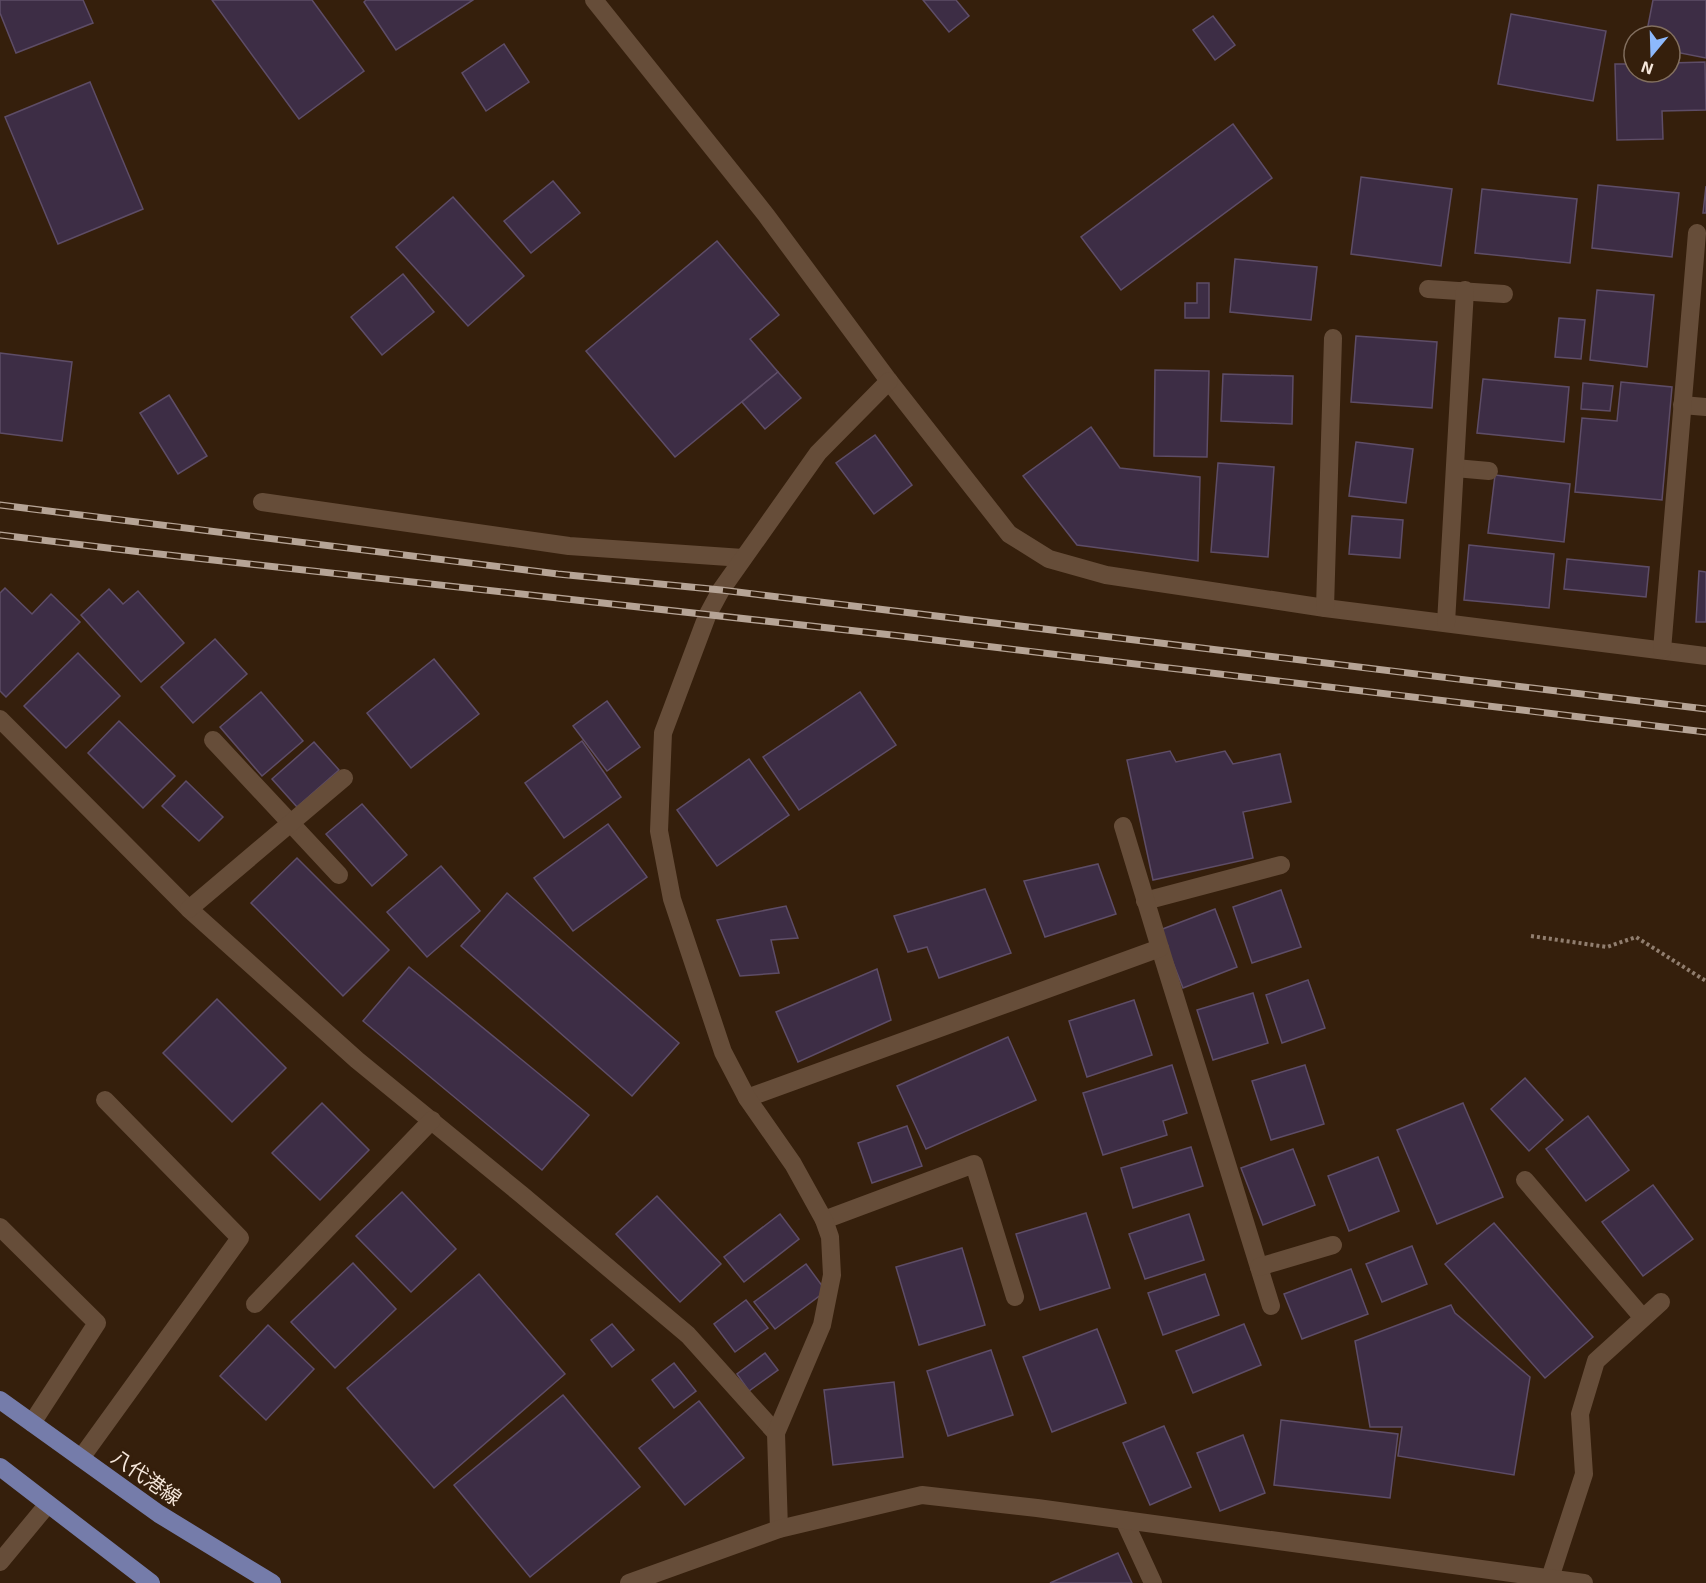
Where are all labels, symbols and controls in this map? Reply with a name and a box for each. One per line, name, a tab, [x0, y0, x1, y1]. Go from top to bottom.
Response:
north arrow	[1622, 24, 1682, 84]
text: N	[1638, 58, 1656, 80]
street label: 八代港線	[107, 1444, 187, 1510]

